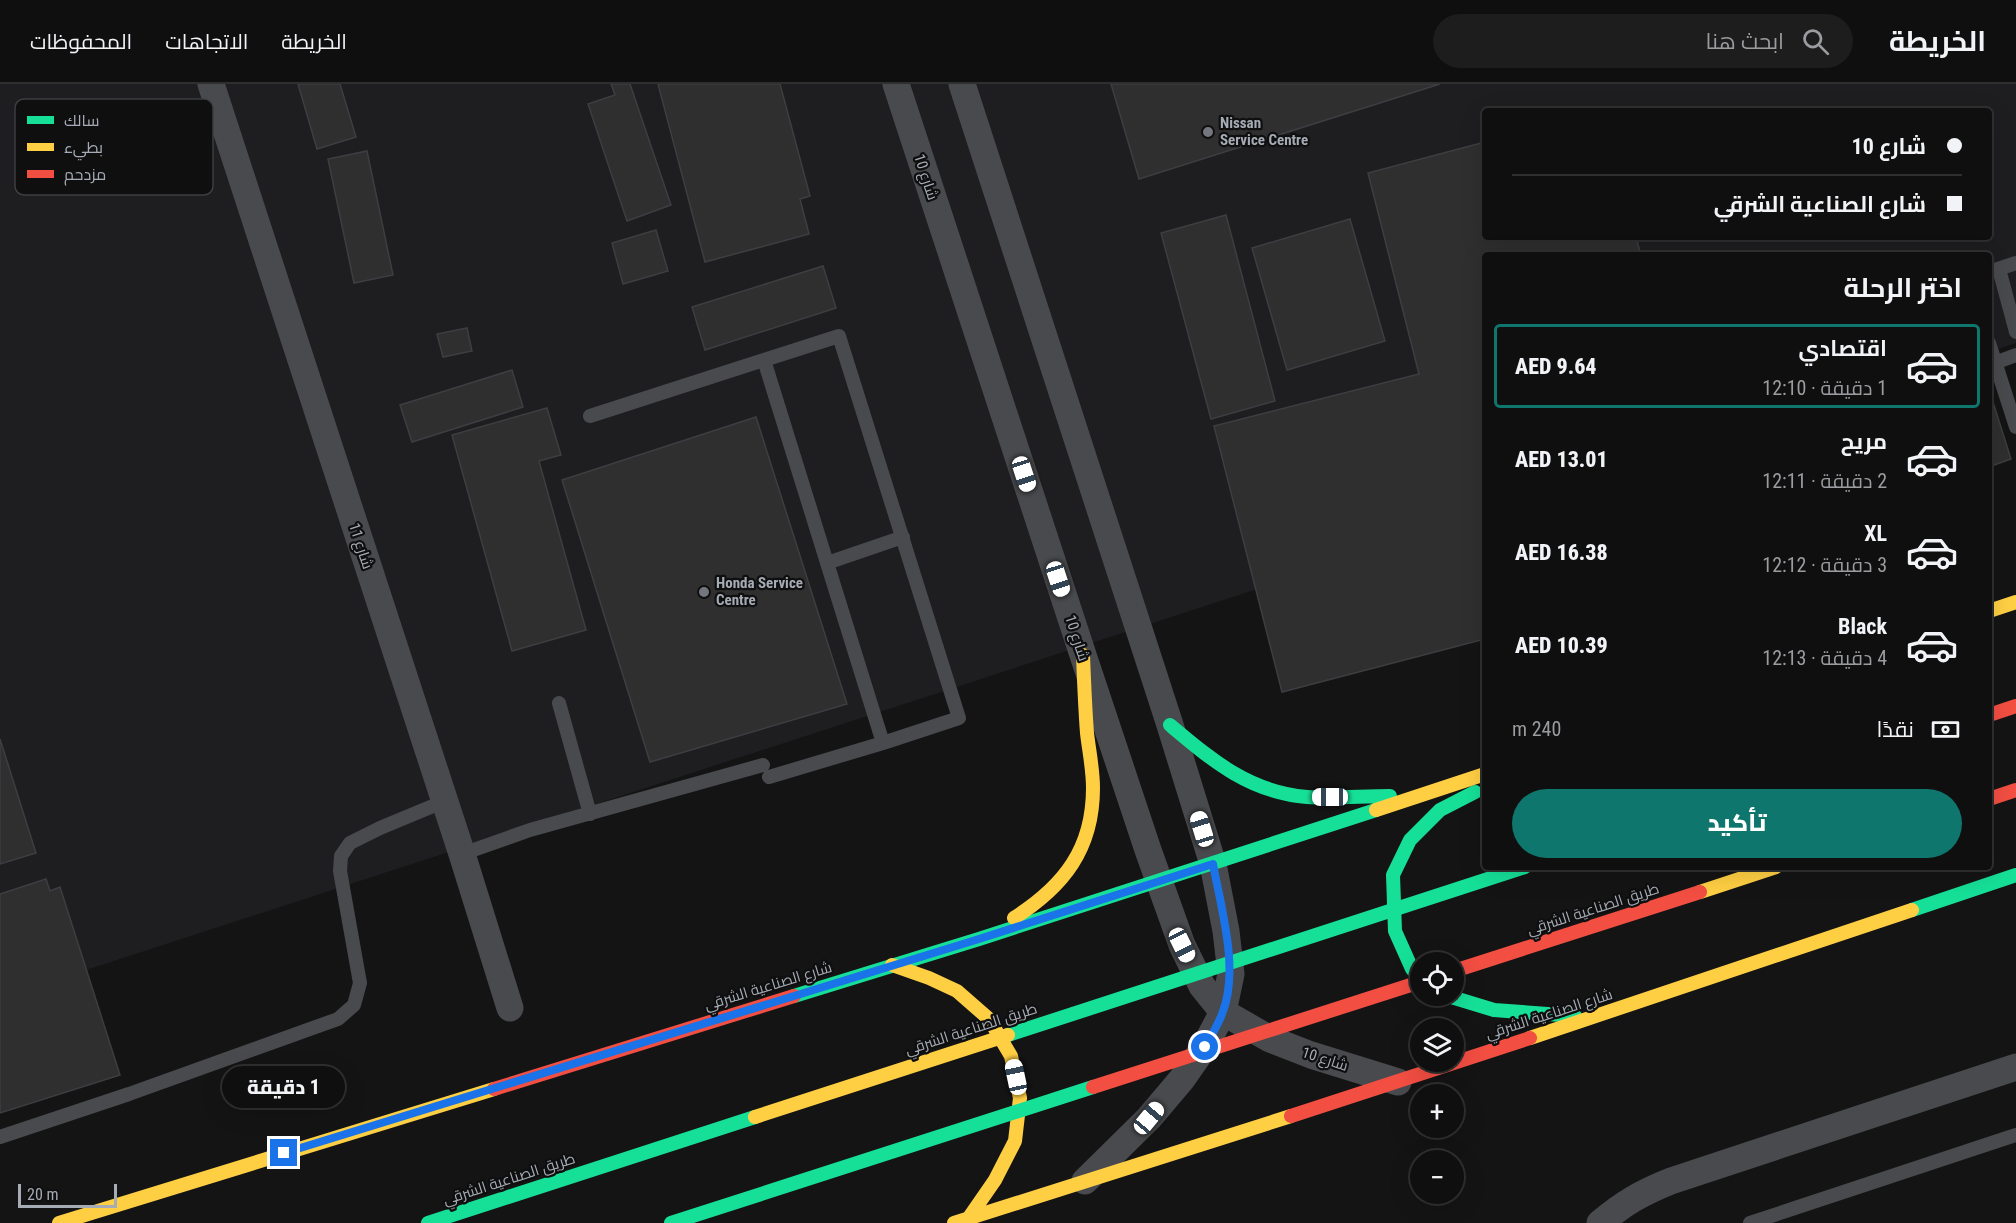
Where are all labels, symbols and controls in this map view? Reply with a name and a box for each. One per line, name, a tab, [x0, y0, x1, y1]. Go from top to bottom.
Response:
search box	[1433, 14, 1853, 68]
icon: search	[1799, 25, 1832, 58]
text: الخريطة	[1889, 25, 1986, 58]
text: ابحث هنا	[1705, 29, 1784, 54]
text: المحفوظات	[30, 30, 132, 54]
text: الاتجاهات	[165, 30, 248, 54]
text: الخريطة	[281, 30, 347, 54]
legend	[15, 99, 213, 195]
text: سالك	[64, 111, 99, 130]
place label: Nissan Service Centre	[1220, 114, 1308, 149]
marker: Nissan Service Centre	[1201, 125, 1215, 139]
text: شارع 10	[1852, 134, 1926, 159]
text: بطيء	[64, 138, 103, 161]
street label: شارع 10	[908, 152, 942, 203]
text: مزدحم	[64, 165, 106, 186]
text: شارع الصناعية الشرقي	[1714, 192, 1926, 217]
text: اختر الرحلة	[1844, 272, 1962, 304]
text: اقتصادي	[1798, 336, 1887, 361]
icon: car	[1905, 339, 1959, 393]
text: AED 9.64	[1515, 354, 1597, 379]
text: 1 دقيقة · 12:10	[1762, 376, 1887, 400]
text: مريح	[1841, 429, 1887, 454]
icon: car	[1905, 432, 1959, 486]
text: AED 13.01	[1515, 447, 1608, 472]
car	[1010, 454, 1038, 494]
text: 2 دقيقة · 12:11	[1762, 469, 1887, 493]
street label: شارع 11	[343, 521, 377, 572]
text: XL	[1864, 521, 1887, 546]
icon: car	[1905, 525, 1959, 579]
text: AED 16.38	[1515, 540, 1608, 565]
text: 3 دقيقة · 12:12	[1762, 553, 1887, 577]
car	[1044, 559, 1072, 599]
place label: Honda Service Centre	[716, 574, 803, 609]
marker: Honda Service Centre	[697, 585, 711, 599]
street label: شارع 10	[1059, 613, 1093, 664]
text: Black	[1838, 614, 1887, 639]
icon: car	[1905, 618, 1959, 672]
text: AED 10.39	[1515, 633, 1608, 658]
text: 4 دقيقة · 12:13	[1762, 646, 1887, 670]
icon: cash	[1929, 713, 1962, 746]
text: 240 m	[1512, 717, 1561, 741]
text: نقدًا	[1876, 717, 1914, 742]
car	[1312, 788, 1348, 806]
button: تأكيد	[1512, 789, 1962, 858]
car	[1188, 809, 1216, 849]
street label: طريق الصناعية الشرقي	[1525, 879, 1662, 942]
car	[1166, 925, 1198, 965]
map controls	[1410, 952, 1464, 1204]
button: locate	[1410, 952, 1464, 1006]
street label: شارع الصناعية الشرقي	[702, 958, 835, 1017]
street label: شارع الصناعية الشرقي	[1483, 985, 1616, 1046]
street label: طريق الصناعية الشرقي	[903, 999, 1040, 1062]
button: layers	[1410, 1018, 1464, 1072]
route start	[1191, 1033, 1218, 1060]
street label: شارع 10	[1299, 1043, 1350, 1077]
car	[1003, 1058, 1029, 1096]
callout: 1 دقيقة	[222, 1066, 346, 1108]
text: 1 دقيقة	[247, 1075, 320, 1099]
button: +	[1410, 1084, 1464, 1138]
car	[1131, 1098, 1167, 1138]
route end	[270, 1139, 297, 1166]
street label: طريق الصناعية الشرقي	[441, 1149, 578, 1212]
button: −	[1410, 1150, 1464, 1204]
scale bar	[18, 1181, 117, 1208]
text: 20 m	[27, 1185, 59, 1204]

